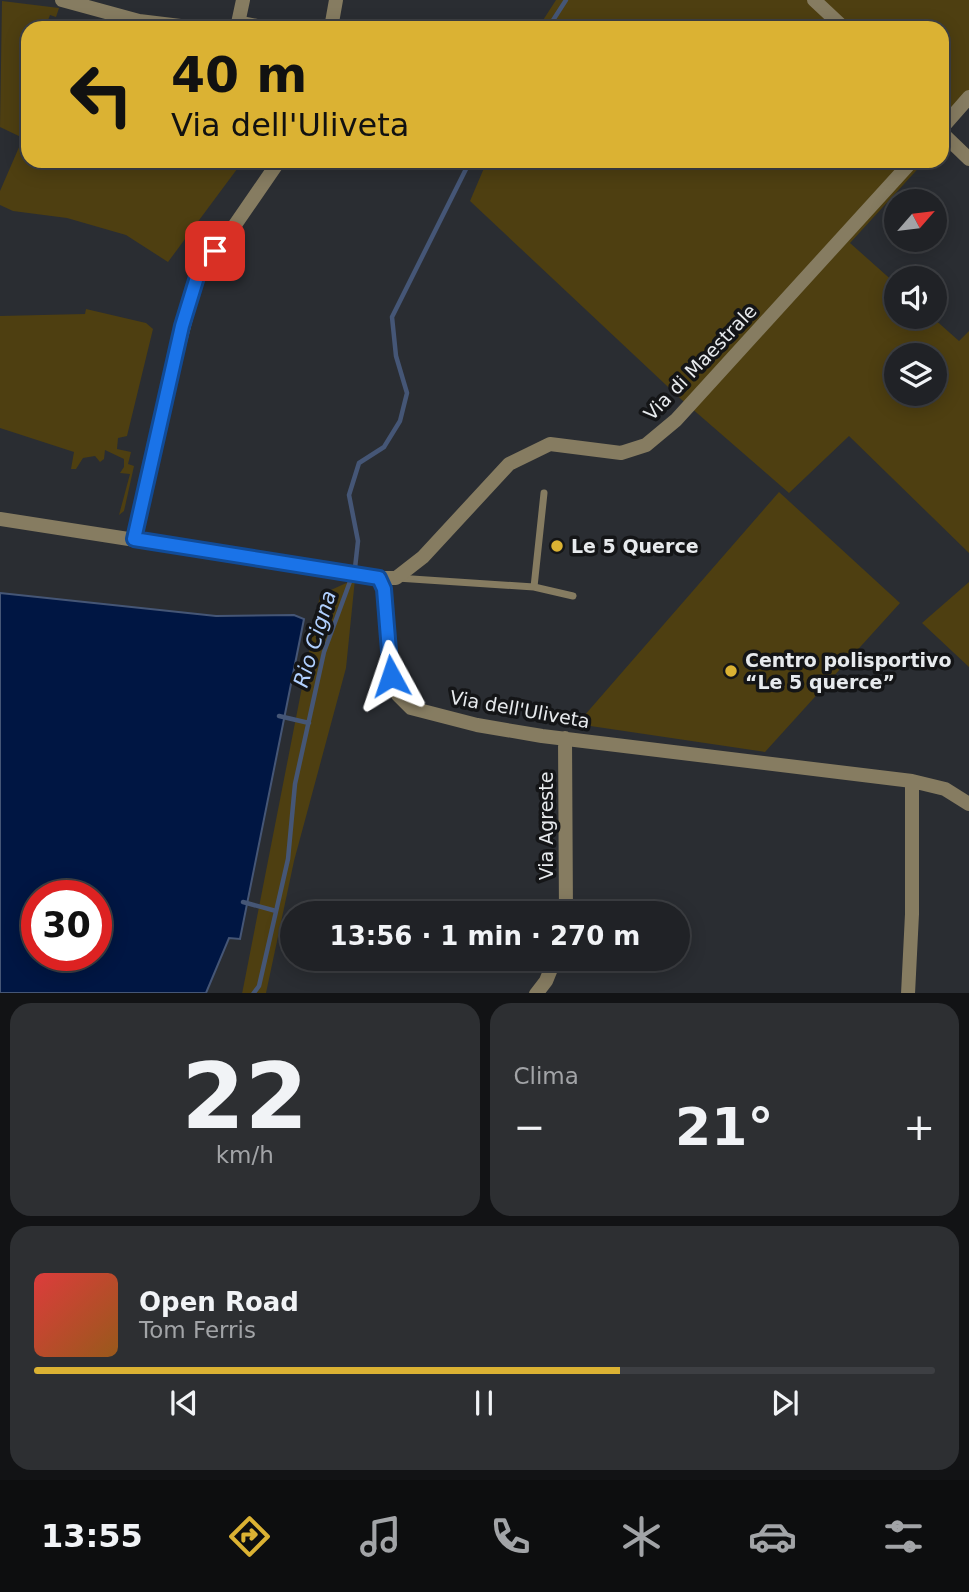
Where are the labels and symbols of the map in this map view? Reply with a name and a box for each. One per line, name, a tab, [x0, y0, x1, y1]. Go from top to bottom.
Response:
north arrow	[884, 189, 947, 252]
pin	[185, 221, 245, 281]
street label: Via di Maestrale	[639, 300, 761, 424]
place label: Le 5 Querce	[571, 535, 699, 557]
marker: Le 5 Querce	[549, 538, 565, 554]
water label: Rio Cigna	[289, 588, 341, 690]
position arrow	[354, 639, 428, 713]
place label: Centro polisportivo “Le 5 querce”	[745, 649, 952, 693]
marker: Centro polisportivo “Le 5 querce”	[723, 663, 739, 679]
street label: Via dell'Uliveta	[448, 686, 592, 732]
street label: Via Agreste	[535, 772, 557, 880]
speed limit sign: 30	[21, 880, 112, 971]

